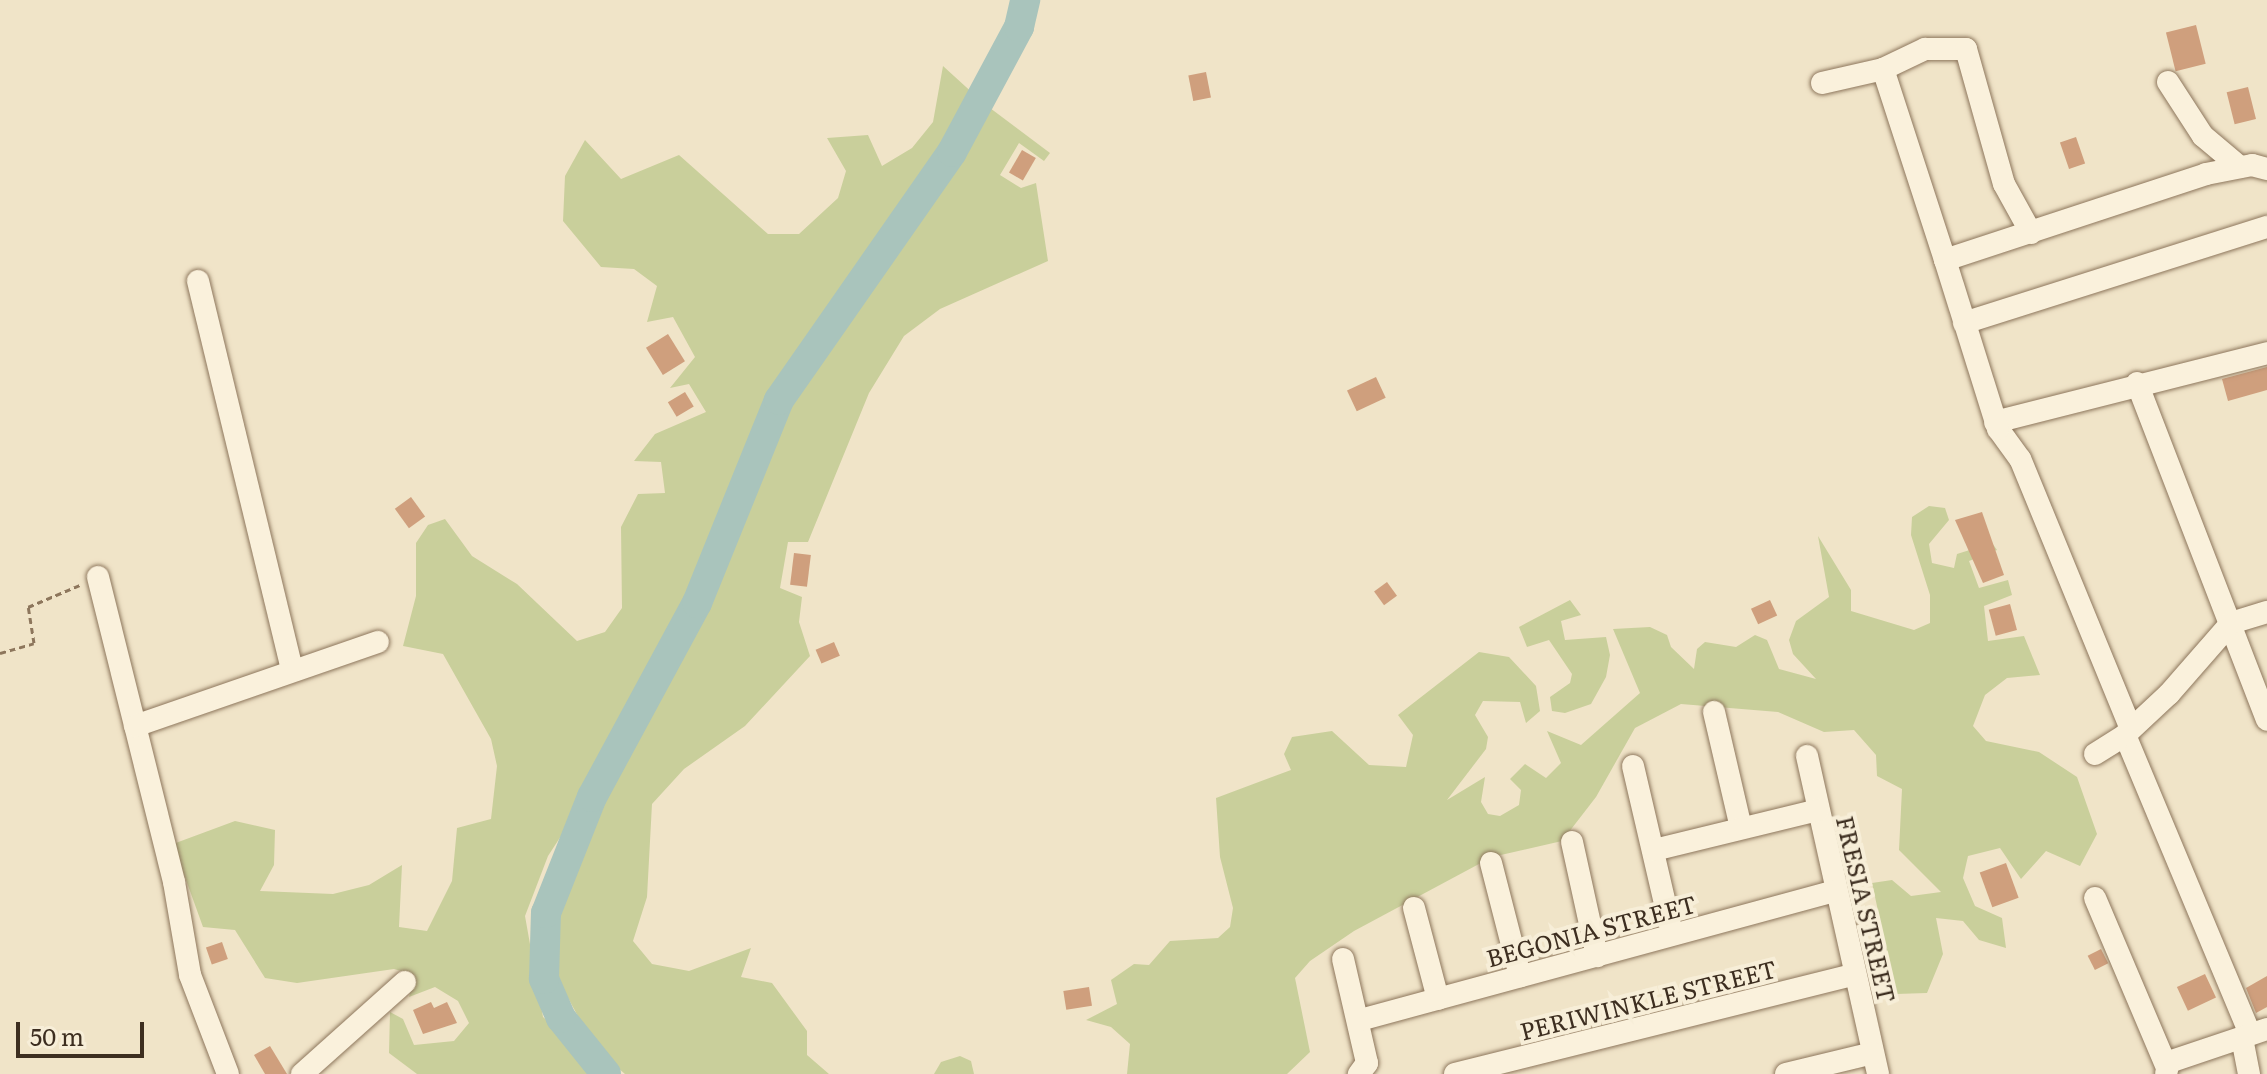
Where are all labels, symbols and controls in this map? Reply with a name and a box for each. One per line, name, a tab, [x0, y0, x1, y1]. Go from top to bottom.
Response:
street label: FRESIA STREET	[1832, 813, 1902, 1005]
street label: BEGONIA STREET	[1483, 888, 1699, 972]
street label: PERIWINKLE STREET	[1517, 953, 1779, 1045]
scale bar	[20, 1006, 148, 1056]
text: 50 m	[30, 1018, 84, 1053]

